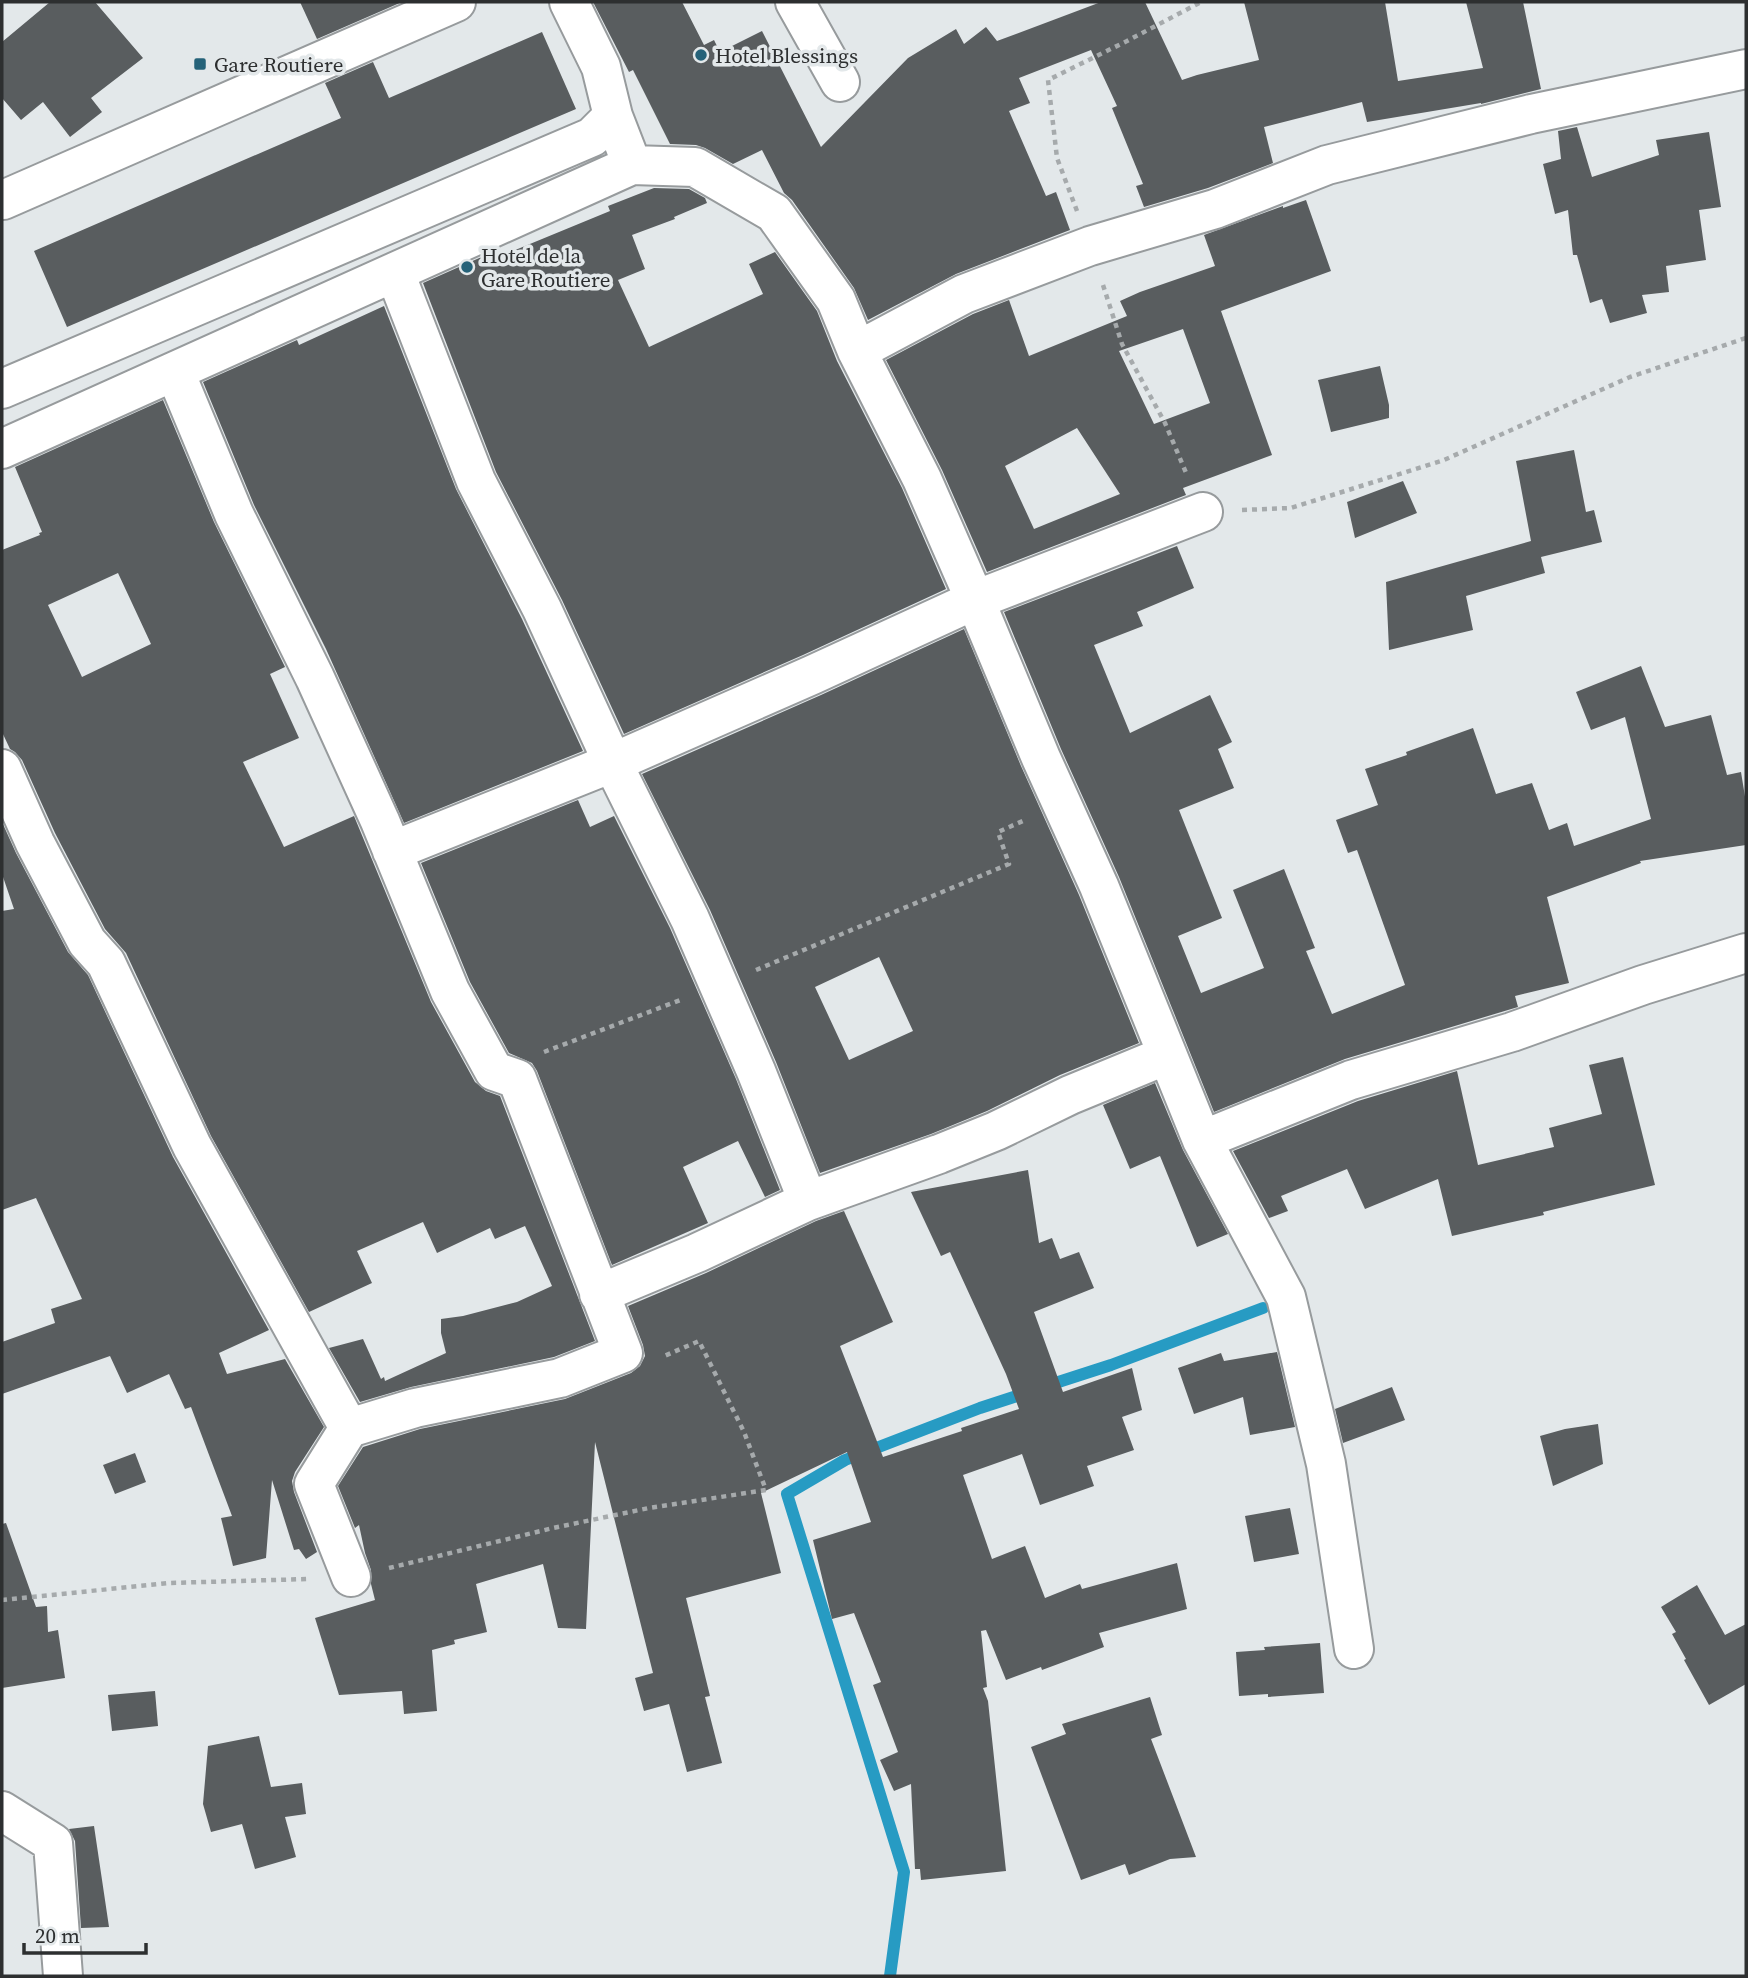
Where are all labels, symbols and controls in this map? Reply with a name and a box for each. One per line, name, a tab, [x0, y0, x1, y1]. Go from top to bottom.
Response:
place label: Hotel Blessings	[715, 41, 858, 70]
marker: Hotel Blessings	[693, 47, 709, 63]
place label: Gare Routiere	[214, 50, 343, 79]
marker: Gare Routiere	[192, 56, 208, 72]
place label: Hotel de la Gare Routiere	[481, 241, 610, 294]
marker: Hotel de la Gare Routiere	[459, 259, 475, 275]
scale bar	[24, 1912, 147, 1956]
text: 20 m	[35, 1921, 80, 1950]

